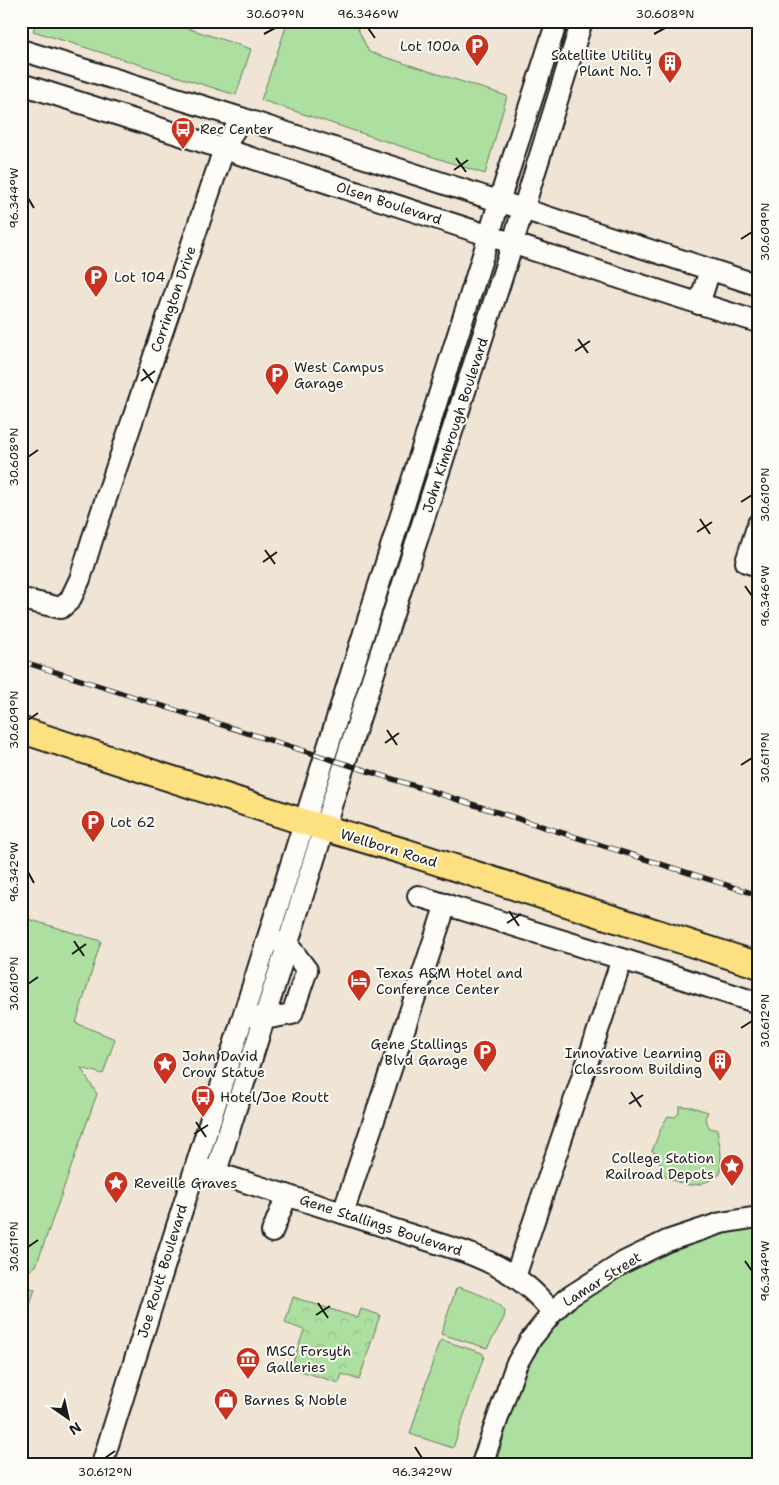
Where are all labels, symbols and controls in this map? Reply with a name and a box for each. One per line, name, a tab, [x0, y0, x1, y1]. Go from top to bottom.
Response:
text: 30.607°N	[246, 6, 304, 22]
text: 96.346°W	[337, 6, 399, 22]
text: 30.608°N	[636, 6, 694, 22]
parking icon: Lot 100a	[464, 33, 490, 67]
place label: Lot 100a	[400, 37, 460, 55]
place label: Satellite Utility Plant No. 1	[551, 46, 652, 80]
building icon: Satellite Utility Plant No. 1	[657, 50, 683, 84]
bus stop icon: Rec Center	[170, 116, 196, 150]
place label: Rec Center	[200, 120, 274, 138]
text: 96.344°W	[6, 167, 22, 229]
street label: Olsen Boulevard	[334, 178, 444, 229]
text: 30.609°N	[757, 203, 773, 261]
street label: Corrington Drive	[146, 243, 200, 355]
parking icon: Lot 104	[83, 264, 109, 298]
place label: Lot 104	[114, 268, 165, 286]
street label: John Kimbrough Boulevard	[418, 335, 492, 515]
place label: West Campus Garage	[294, 358, 384, 392]
parking icon: West Campus Garage	[264, 362, 290, 396]
text: 30.608°N	[6, 428, 22, 486]
text: 30.610°N	[757, 468, 773, 522]
text: 96.346°W	[757, 565, 773, 627]
text: 30.609°N	[6, 691, 22, 749]
text: 30.611°N	[757, 732, 773, 784]
parking icon: Lot 62	[80, 809, 106, 843]
place label: Lot 62	[110, 813, 155, 831]
street label: Wellborn Road	[338, 825, 440, 871]
text: 96.342°W	[6, 842, 22, 902]
text: 30.610°N	[6, 957, 22, 1011]
place label: Texas A&M Hotel and Conference Center	[376, 964, 523, 998]
hotel icon: Texas A&M Hotel and Conference Center	[346, 968, 372, 1002]
text: 30.612°N	[757, 994, 773, 1048]
place label: Gene Stallings Blvd Garage	[370, 1035, 468, 1069]
parking icon: Gene Stallings Blvd Garage	[472, 1039, 498, 1073]
place label: Innovative Learning Classroom Building	[565, 1044, 702, 1078]
place label: John David Crow Statue	[182, 1047, 265, 1081]
building icon: Innovative Learning Classroom Building	[707, 1048, 733, 1082]
place icon: John David Crow Statue	[152, 1051, 178, 1085]
bus stop icon: Hotel/Joe Routt	[190, 1084, 216, 1118]
place label: Hotel/Joe Routt	[220, 1088, 329, 1106]
place label: College Station Railroad Depots	[605, 1149, 714, 1183]
place icon: College Station Railroad Depots	[719, 1153, 745, 1187]
place icon: Reveille Graves	[103, 1170, 129, 1204]
place label: Reveille Graves	[134, 1174, 237, 1192]
street label: Gene Stallings Boulevard	[298, 1190, 465, 1260]
street label: Joe Routt Boulevard	[133, 1202, 191, 1340]
text: 30.611°N	[6, 1221, 22, 1273]
text: 96.344°W	[757, 1240, 773, 1302]
street label: Lamar Street	[559, 1248, 645, 1310]
place label: MSC Forsyth Galleries	[266, 1342, 351, 1376]
museum icon: MSC Forsyth Galleries	[235, 1346, 261, 1380]
shop icon: Barnes & Noble	[213, 1387, 239, 1421]
place label: Barnes & Noble	[244, 1391, 347, 1409]
north arrow	[42, 1392, 92, 1442]
text: N	[66, 1418, 85, 1439]
text: 30.612°N	[78, 1464, 132, 1480]
text: 96.342°W	[392, 1464, 452, 1480]

